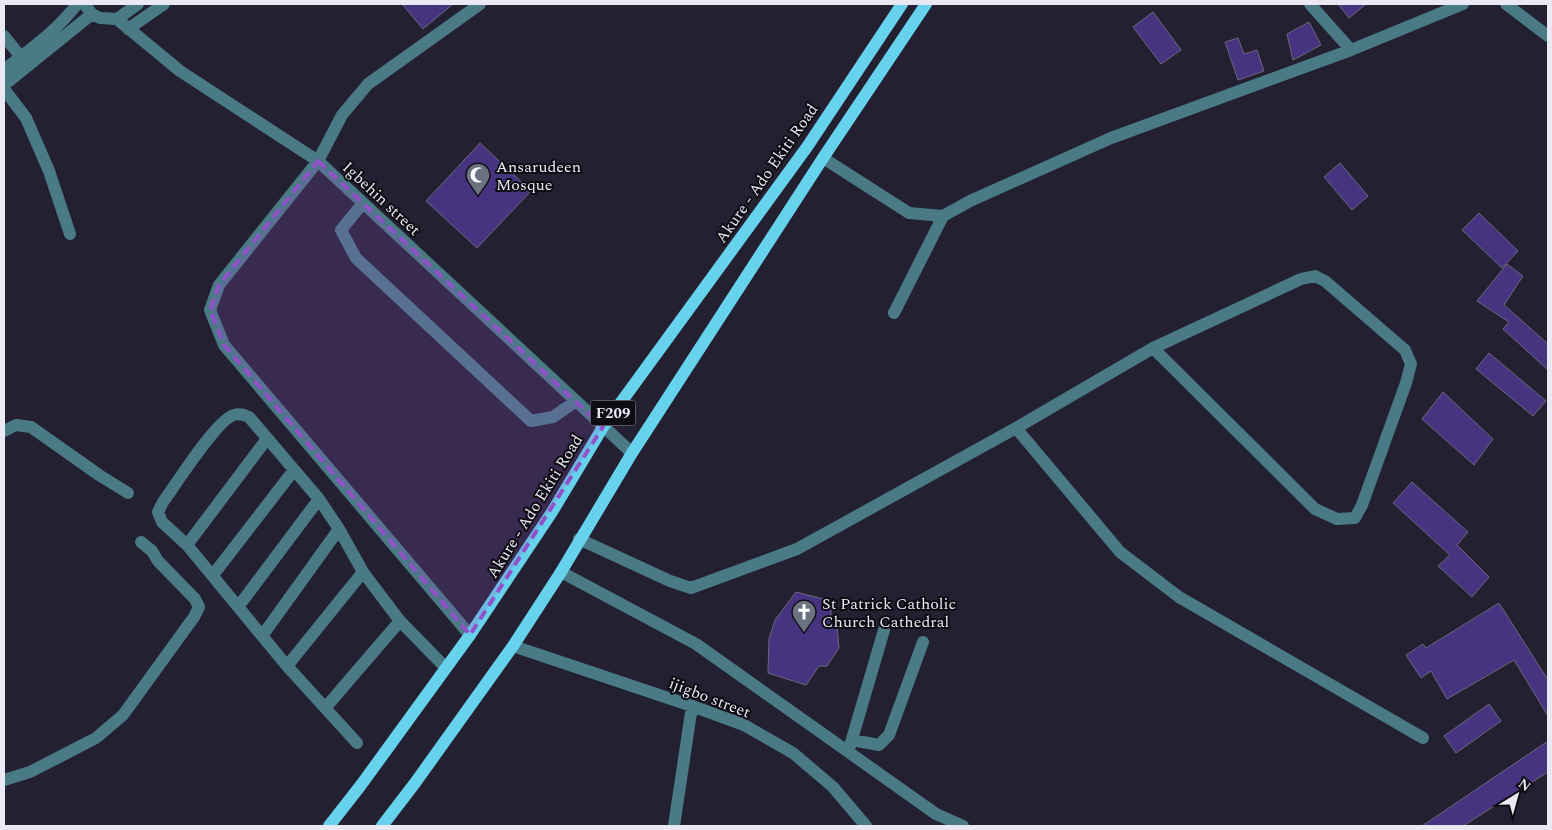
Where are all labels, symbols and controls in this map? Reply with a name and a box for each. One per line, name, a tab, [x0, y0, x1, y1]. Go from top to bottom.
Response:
street label: Akure - Ado Ekiti Road	[709, 99, 824, 248]
place label: Ansarudeen Mosque	[496, 155, 581, 197]
street label: Igbehin street	[337, 156, 426, 242]
mosque icon: Ansarudeen Mosque	[465, 162, 491, 196]
road number: F209	[590, 400, 636, 426]
street label: Akure - Ado Ekiti Road	[481, 430, 589, 583]
place label: St Patrick Catholic Church Cathedral	[822, 592, 956, 634]
church icon: St Patrick Catholic Church Cathedral	[791, 599, 817, 633]
street label: ijigbo street	[665, 671, 754, 725]
north arrow	[1492, 770, 1542, 820]
text: N	[1514, 773, 1535, 797]

